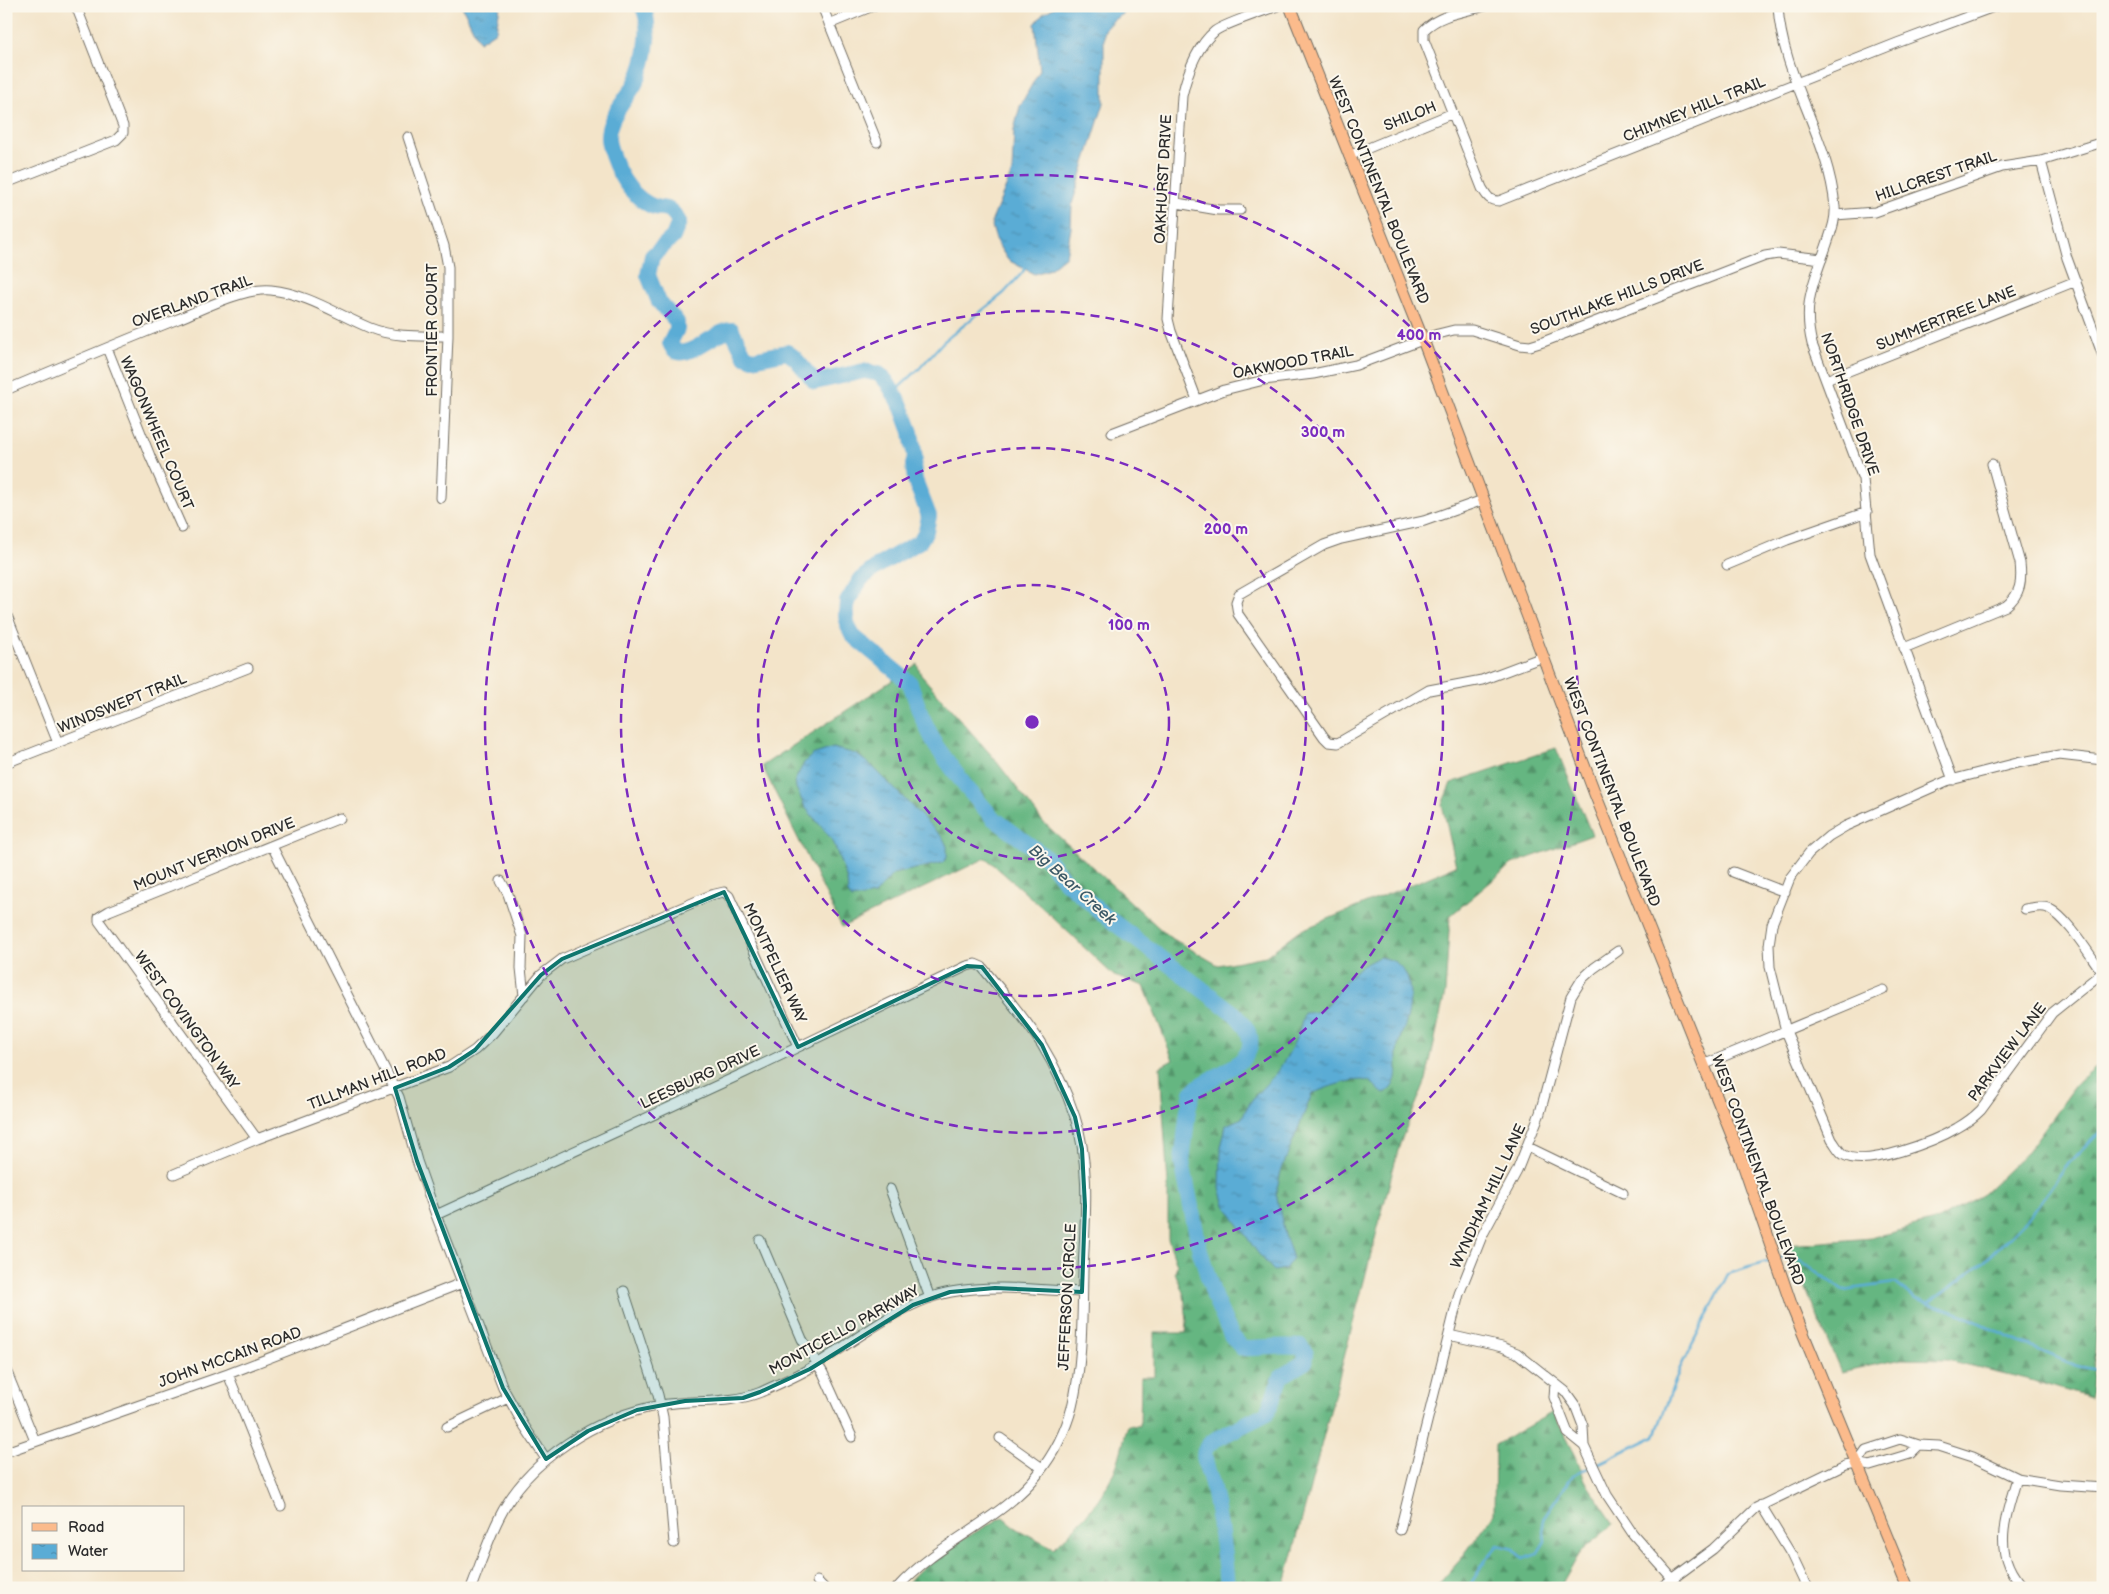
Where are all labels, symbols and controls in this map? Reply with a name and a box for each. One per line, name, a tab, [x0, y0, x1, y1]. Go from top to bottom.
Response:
street label: CHIMNEY HILL TRAIL	[1620, 72, 1768, 147]
street label: WEST CONTINENTAL BOULEVARD	[1324, 73, 1433, 307]
street label: SHILOH	[1381, 97, 1439, 136]
street label: OAKHURST DRIVE	[1151, 114, 1176, 244]
street label: HILLCREST TRAIL	[1873, 147, 2000, 206]
street label: SOUTHLAKE HILLS DRIVE	[1528, 256, 1707, 339]
street label: FRONTIER COURT	[423, 263, 442, 397]
street label: OVERLAND TRAIL	[129, 271, 255, 332]
street label: SUMMERTREE LANE	[1874, 282, 2019, 355]
text: 400 m	[1397, 326, 1441, 345]
street label: NORTHRIDGE DRIVE	[1816, 330, 1883, 478]
street label: OAKWOOD TRAIL	[1231, 341, 1355, 383]
street label: WAGONWHEEL COURT	[116, 353, 198, 513]
text: 300 m	[1301, 423, 1345, 442]
text: 200 m	[1204, 520, 1248, 539]
text: 100 m	[1108, 616, 1150, 635]
street label: WINDSWEPT TRAIL	[55, 669, 190, 738]
street label: WEST CONTINENTAL BOULEVARD	[1559, 675, 1664, 910]
centre of rings	[1023, 713, 1041, 731]
street label: MOUNT VERNON DRIVE	[131, 813, 298, 896]
water label: Big Bear Creek	[1025, 841, 1120, 930]
street label: MONTPELIER WAY	[738, 900, 811, 1026]
street label: WEST COVINGTON WAY	[130, 947, 243, 1093]
street label: PARKVIEW LANE	[1964, 999, 2051, 1105]
street label: LEESBURG DRIVE	[637, 1041, 763, 1114]
street label: TILLMAN HILL ROAD	[305, 1044, 449, 1115]
street label: WEST CONTINENTAL BOULEVARD	[1707, 1052, 1808, 1288]
street label: WYNDHAM HILL LANE	[1447, 1121, 1530, 1272]
street label: JEFFERSON CIRCLE	[1054, 1223, 1081, 1371]
street label: MONTICELLO PARKWAY	[766, 1281, 923, 1380]
street label: JOHN MCCAIN ROAD	[156, 1323, 304, 1392]
legend	[22, 1506, 185, 1572]
text: Road	[68, 1518, 104, 1537]
text: Water	[68, 1542, 108, 1561]

